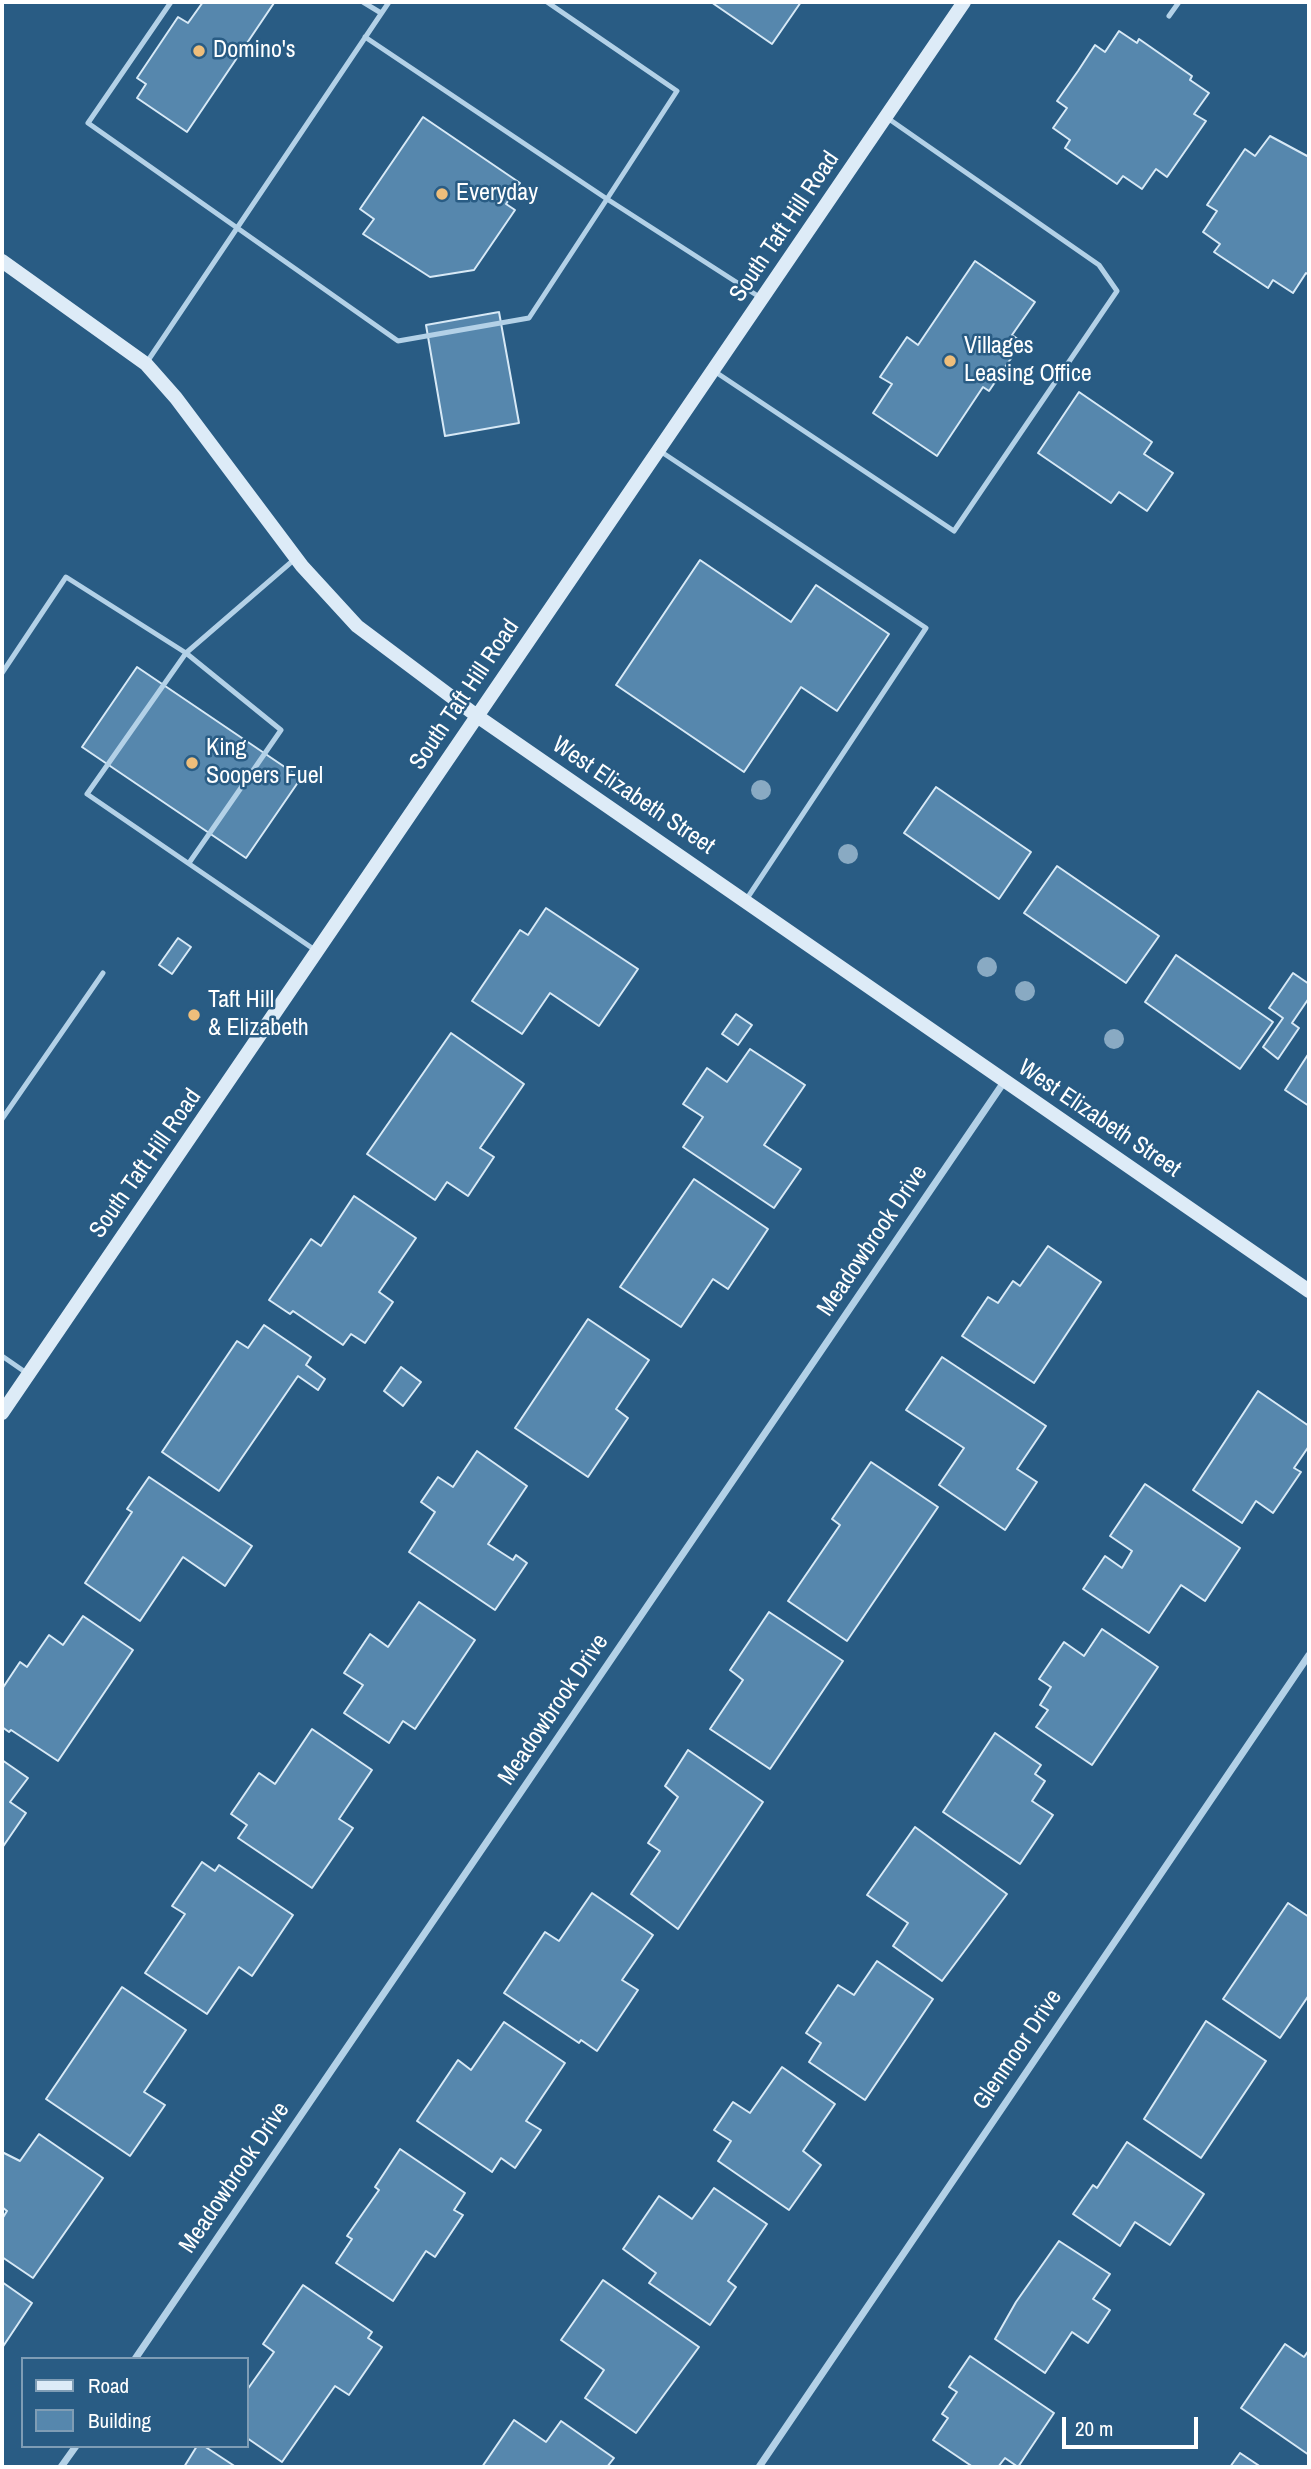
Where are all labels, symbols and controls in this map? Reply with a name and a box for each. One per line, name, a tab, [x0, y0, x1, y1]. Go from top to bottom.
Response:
place label: Domino's	[213, 37, 296, 65]
marker: Domino's	[191, 43, 207, 59]
street label: South Taft Hill Road	[724, 146, 846, 308]
place label: Everyday	[456, 180, 538, 208]
marker: Everyday	[434, 186, 450, 202]
place label: Villages Leasing Office	[964, 333, 1092, 389]
marker: Villages Leasing Office	[942, 353, 958, 369]
street label: South Taft Hill Road	[404, 614, 526, 776]
street label: West Elizabeth Street	[546, 731, 720, 861]
place label: King Soopers Fuel	[206, 735, 323, 791]
marker: King Soopers Fuel	[184, 755, 200, 771]
place label: Taft Hill & Elizabeth	[208, 987, 309, 1043]
marker: Taft Hill & Elizabeth	[186, 1007, 202, 1023]
street label: West Elizabeth Street	[1012, 1054, 1186, 1184]
street label: South Taft Hill Road	[84, 1084, 208, 1244]
street label: Meadowbrook Drive	[812, 1160, 934, 1322]
street label: Meadowbrook Drive	[493, 1629, 615, 1791]
street label: Glenmoor Drive	[967, 1984, 1069, 2116]
street label: Meadowbrook Drive	[174, 2097, 296, 2259]
legend	[21, 2357, 248, 2448]
text: Road	[88, 2371, 129, 2400]
scale bar	[1066, 2402, 1202, 2446]
text: Building	[88, 2406, 151, 2435]
text: 20 m	[1075, 2414, 1113, 2443]

